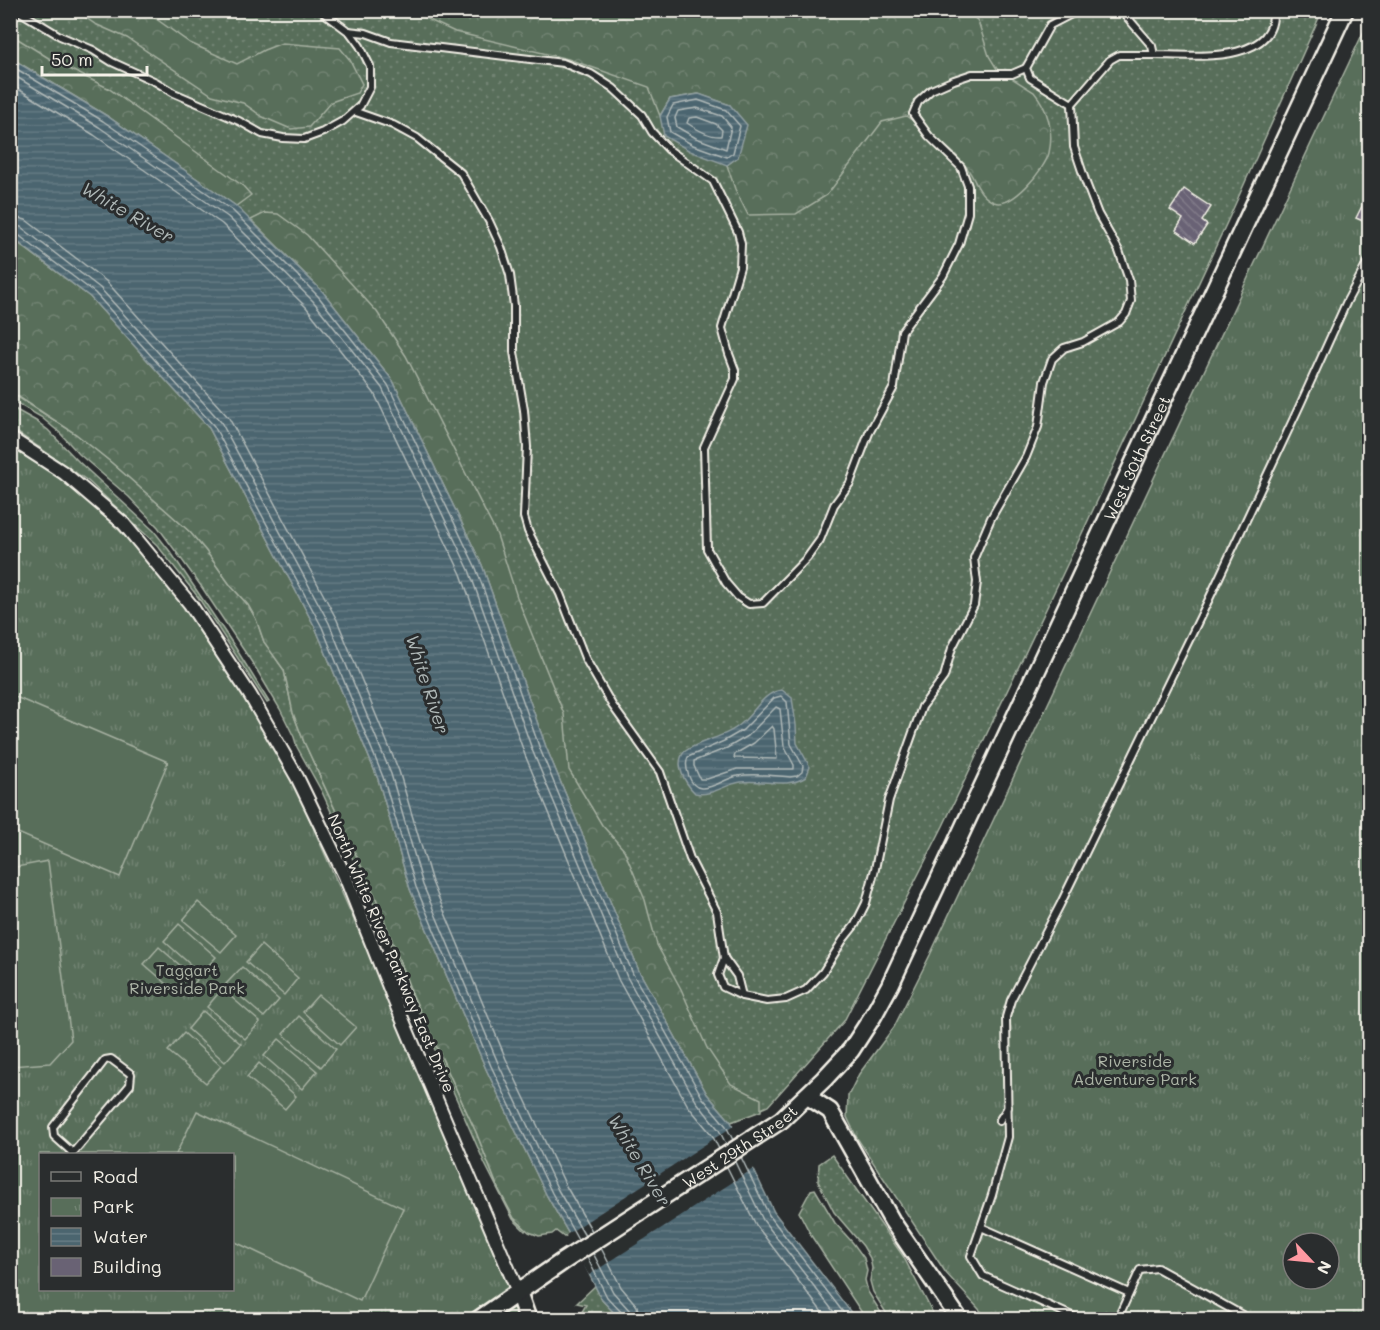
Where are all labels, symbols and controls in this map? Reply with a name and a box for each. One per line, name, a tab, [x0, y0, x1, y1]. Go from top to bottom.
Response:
scale bar	[42, 39, 147, 77]
text: 50 m	[51, 47, 93, 71]
water label: White River	[77, 176, 179, 248]
street label: West 30th Street	[1098, 392, 1174, 523]
water label: White River	[401, 631, 455, 737]
street label: North White River Parkway East Drive	[324, 810, 460, 1096]
park label: Taggart Riverside Park	[129, 959, 245, 998]
park label: Riverside Adventure Park	[1073, 1050, 1197, 1089]
street label: West 29th Street	[678, 1100, 801, 1192]
water label: White River	[603, 1110, 677, 1210]
legend	[39, 1153, 234, 1291]
text: Road	[93, 1164, 138, 1188]
text: Park	[93, 1194, 134, 1218]
text: Water	[93, 1224, 148, 1248]
north arrow	[1281, 1231, 1341, 1291]
text: Building	[93, 1254, 161, 1278]
text: N	[1313, 1258, 1337, 1278]

